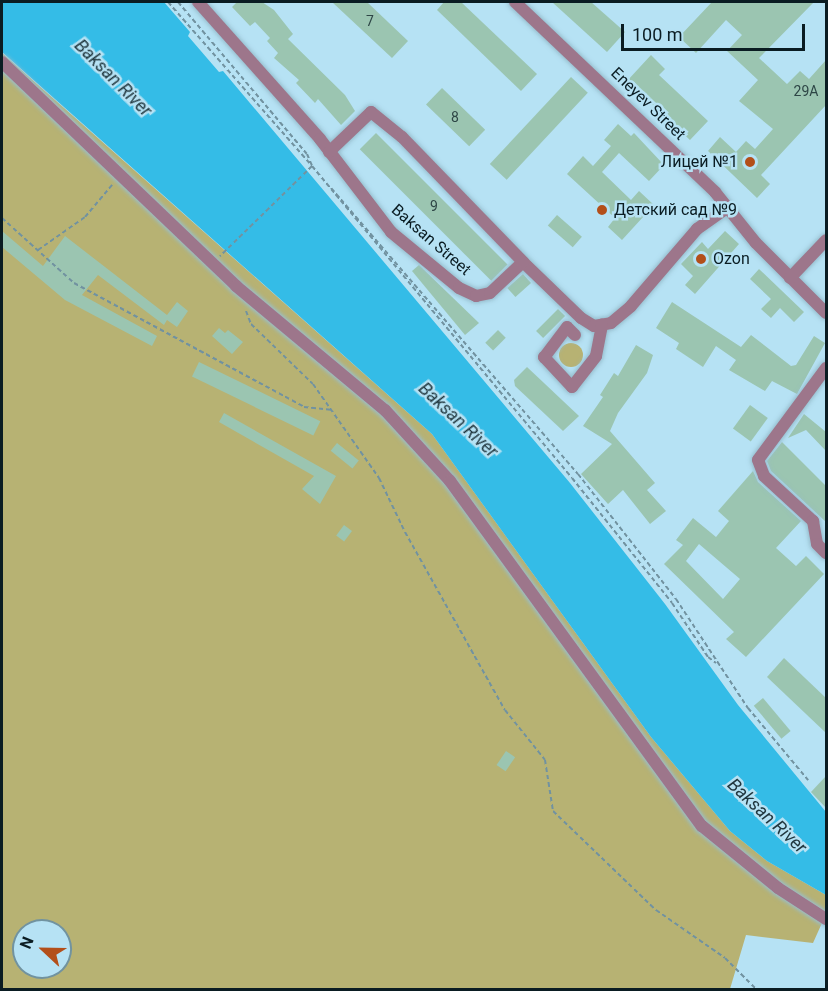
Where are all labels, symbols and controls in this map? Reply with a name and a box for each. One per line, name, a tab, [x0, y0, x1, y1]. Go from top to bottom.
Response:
scale bar	[624, 12, 808, 50]
house number: 7	[366, 13, 374, 29]
text: 100 m	[632, 24, 683, 45]
water label: Baksan River	[70, 35, 156, 121]
street label: Eneyev Street	[607, 64, 689, 144]
house number: 29А	[794, 83, 818, 99]
house number: 8	[451, 109, 459, 125]
place label: Лицей №1	[661, 152, 738, 172]
marker: Лицей №1	[743, 155, 757, 169]
house number: 9	[430, 198, 438, 214]
street label: Baksan Street	[387, 200, 475, 280]
place label: Детский сад №9	[614, 200, 737, 220]
marker: Детский сад №9	[595, 203, 609, 217]
place label: Ozon	[713, 249, 750, 269]
marker: Ozon	[694, 252, 708, 266]
water label: Baksan River	[414, 378, 502, 462]
water label: Baksan River	[723, 774, 811, 858]
north arrow	[12, 919, 72, 979]
text: N	[16, 934, 38, 952]

